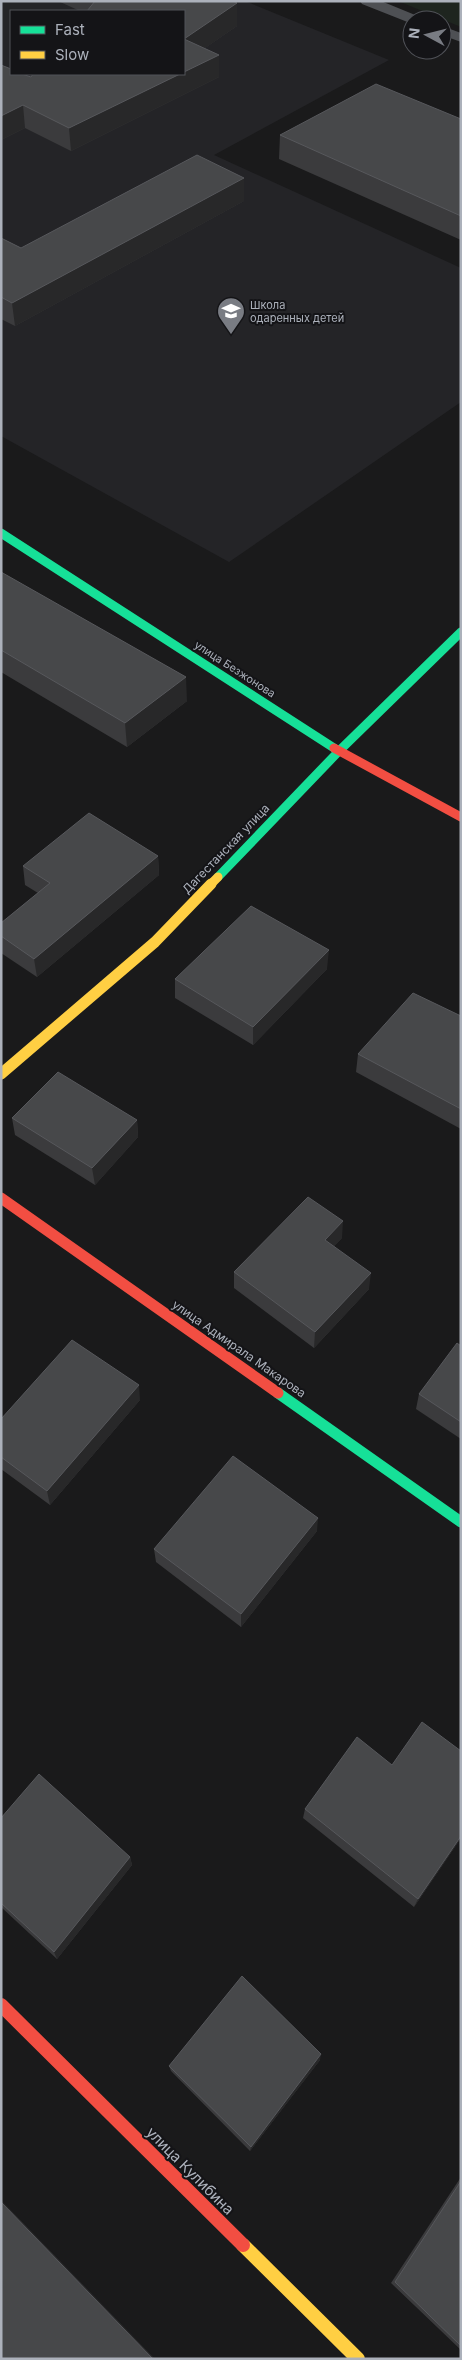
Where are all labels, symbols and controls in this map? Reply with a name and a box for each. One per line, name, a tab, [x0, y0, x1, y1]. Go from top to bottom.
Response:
legend	[10, 10, 185, 75]
north arrow	[402, 10, 452, 60]
text: Fast	[55, 20, 85, 39]
text: N	[405, 27, 423, 40]
text: Slow	[55, 45, 89, 64]
school or university icon: Школа одаренных детей	[216, 296, 246, 335]
place label: Школа одаренных детей	[250, 298, 344, 325]
street label: улица Безжонова	[192, 638, 278, 700]
street label: Дагестанская улица	[179, 801, 272, 897]
street label: улица Адмирала Макарова	[170, 1297, 309, 1401]
street label: улица Кулибина	[142, 2123, 238, 2219]

